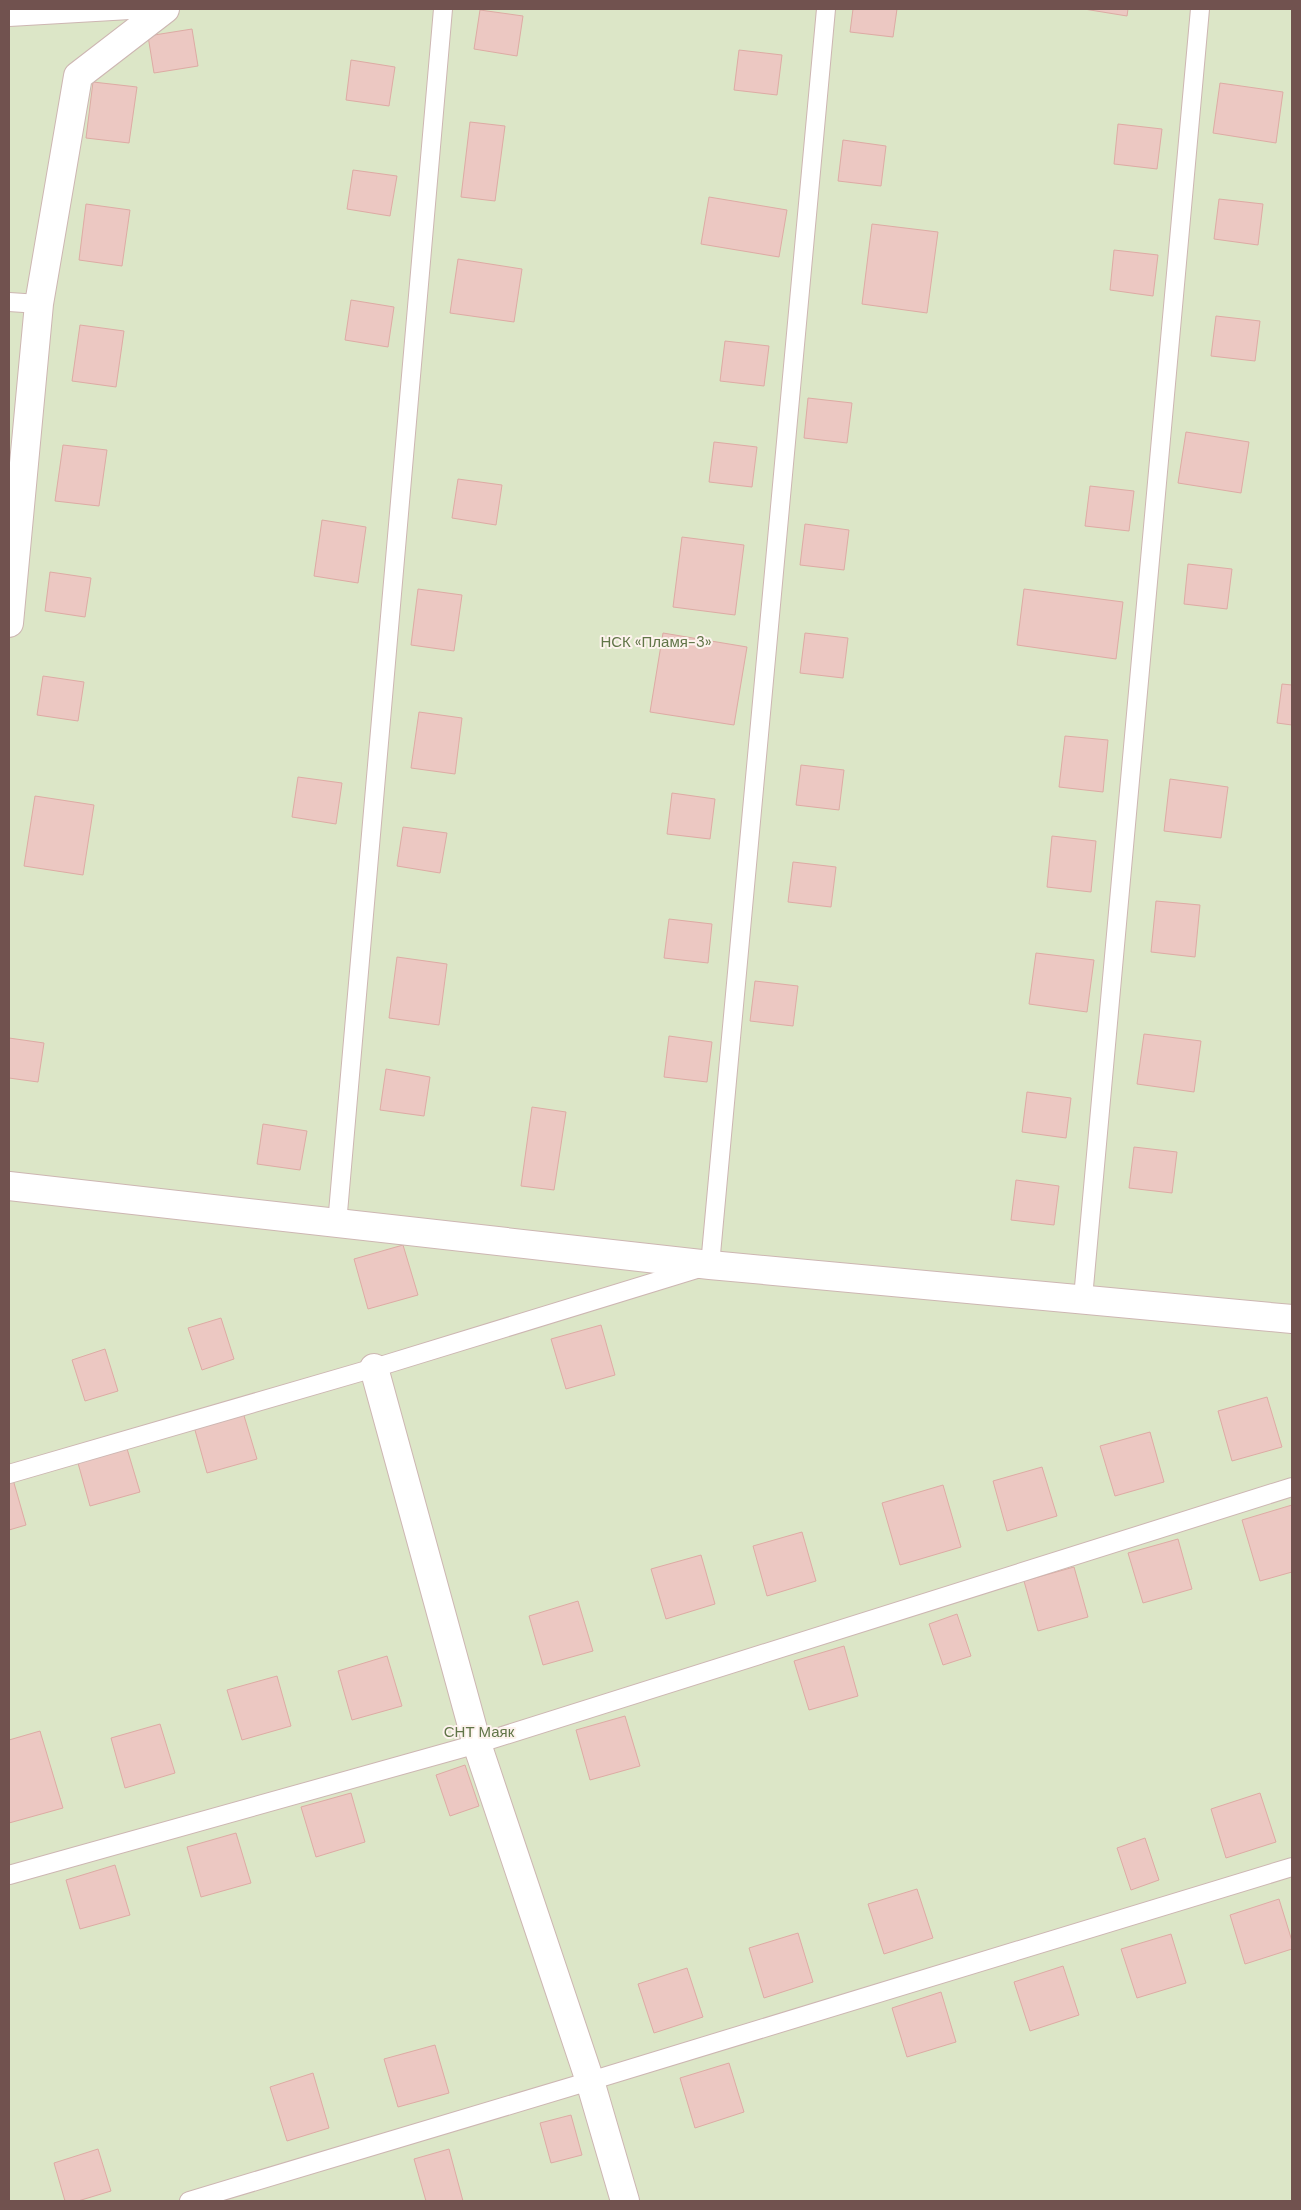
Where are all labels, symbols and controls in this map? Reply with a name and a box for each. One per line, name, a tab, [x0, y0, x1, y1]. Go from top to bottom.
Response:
park label: НСК «Пламя-3»	[600, 632, 712, 652]
park label: СНТ Маяк	[444, 1722, 515, 1742]

